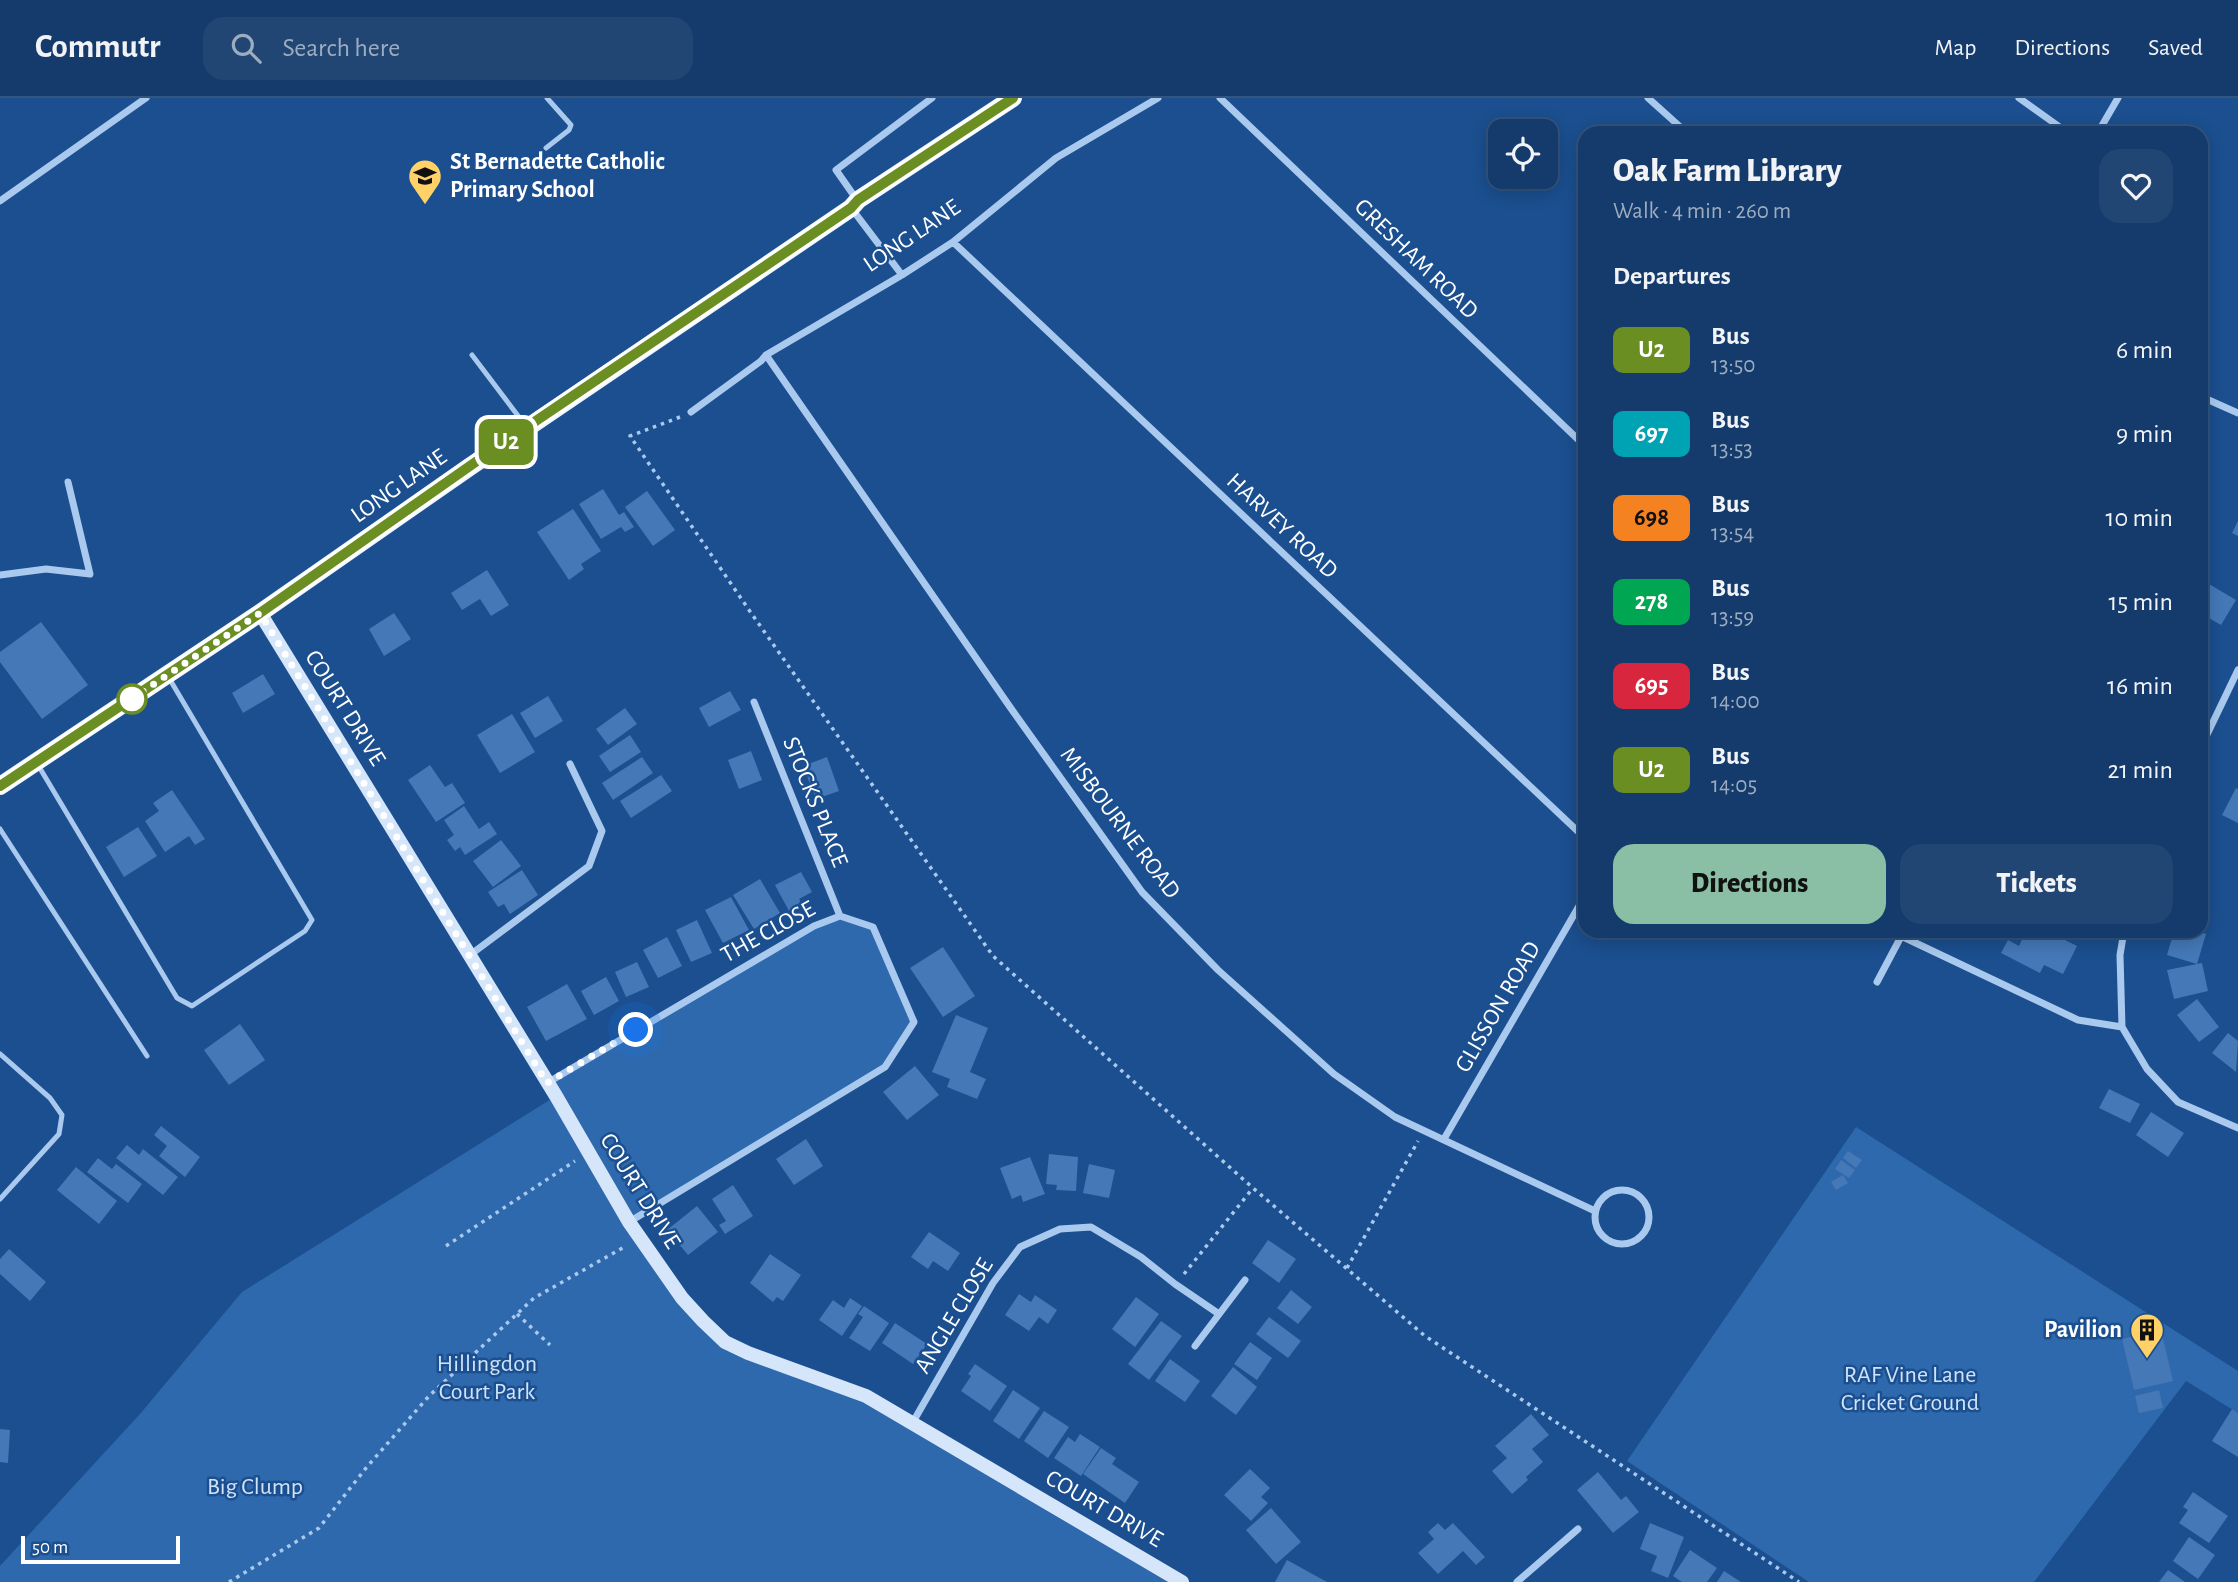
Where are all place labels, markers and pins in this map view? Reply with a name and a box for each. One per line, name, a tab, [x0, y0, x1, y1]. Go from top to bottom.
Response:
place label: St Bernadette Catholic Primary School	[450, 150, 665, 202]
school or university icon: St Bernadette Catholic Primary School	[406, 157, 444, 206]
unlabelled marker	[117, 684, 147, 714]
building icon: Pavilion	[2128, 1311, 2166, 1360]
place label: Pavilion	[2044, 1318, 2122, 1342]

